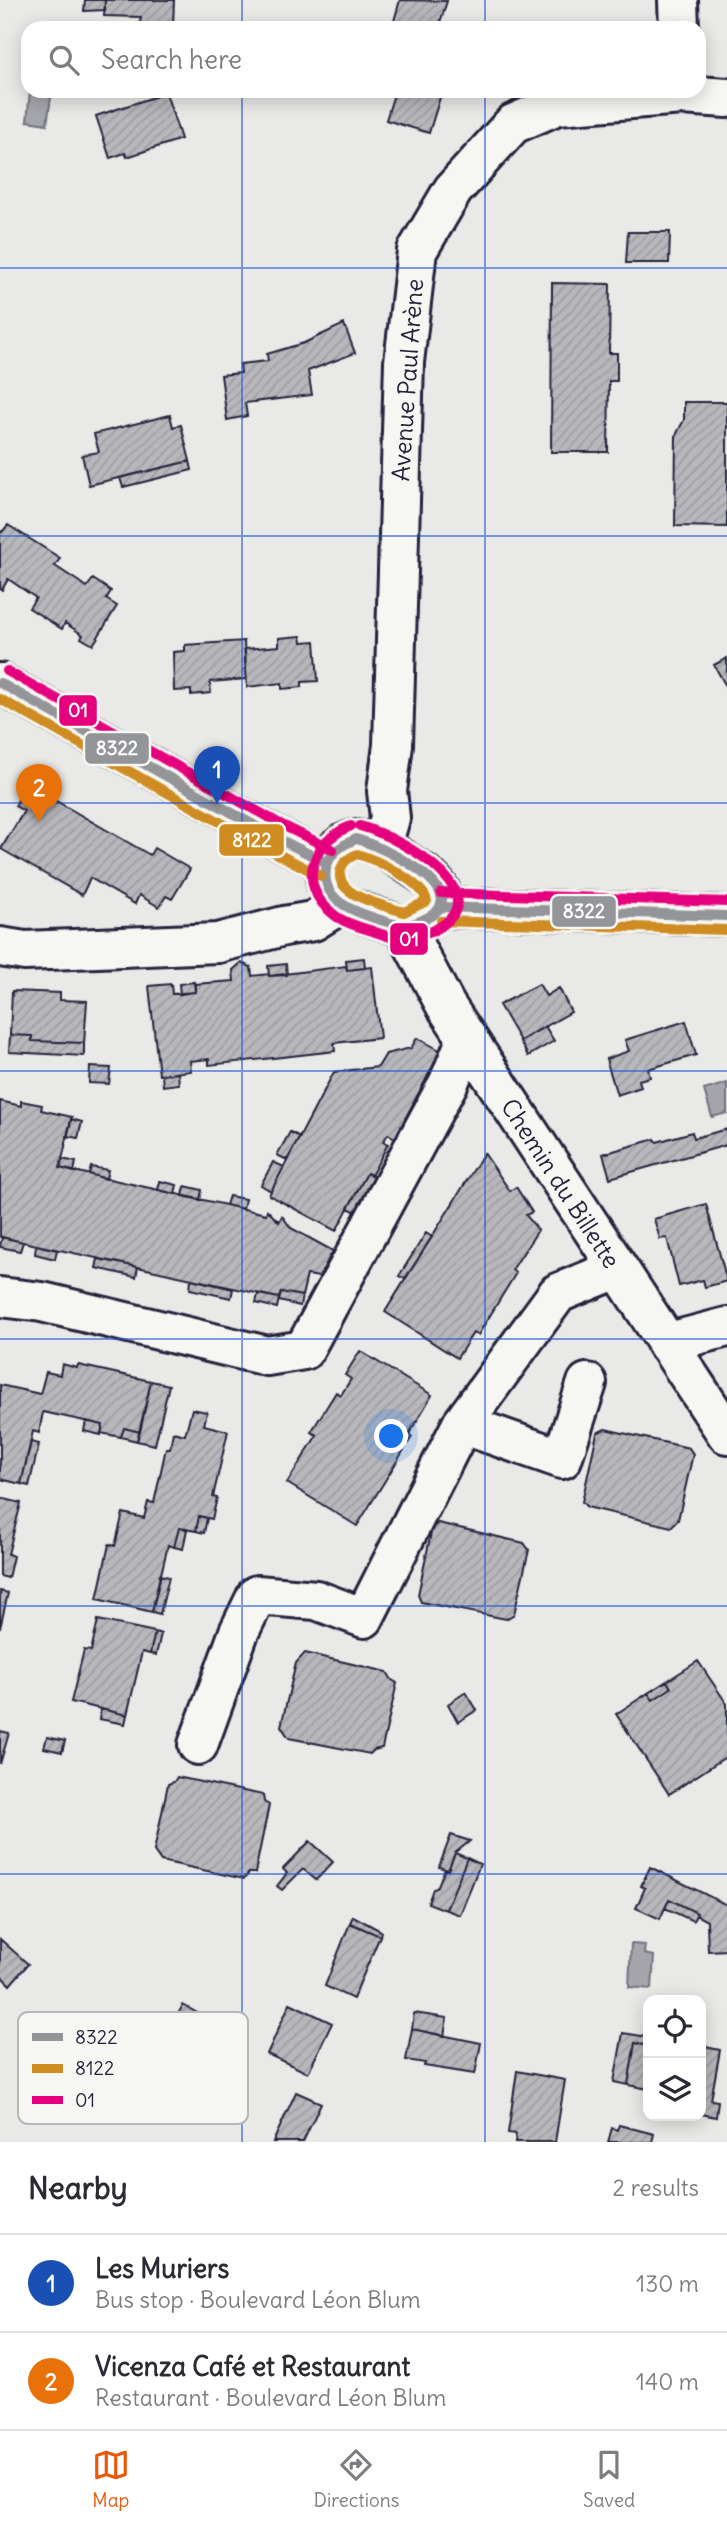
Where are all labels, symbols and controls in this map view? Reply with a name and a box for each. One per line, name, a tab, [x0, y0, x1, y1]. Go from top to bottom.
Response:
search box	[21, 21, 706, 98]
icon: search	[45, 41, 83, 79]
text: Search here	[101, 43, 242, 76]
street label: Avenue Paul Arène	[385, 278, 429, 482]
line badge: 01	[58, 694, 98, 727]
text: 01	[68, 698, 88, 722]
line badge: 8322	[84, 732, 150, 765]
text: 8322	[96, 736, 138, 760]
pin: 1	[194, 746, 240, 804]
pin: 2	[16, 764, 62, 822]
line badge: 8122	[218, 823, 285, 857]
text: 8122	[232, 828, 272, 852]
line badge: 8322	[551, 895, 617, 928]
text: 8322	[563, 899, 605, 923]
line badge: 01	[389, 922, 429, 956]
text: 01	[399, 927, 419, 951]
street label: Chemin du Billette	[495, 1093, 627, 1273]
your location	[374, 1419, 408, 1453]
map controls	[643, 1995, 706, 2121]
button: locate	[643, 1995, 706, 2058]
legend	[18, 2012, 248, 2124]
text: 8322	[75, 2025, 118, 2049]
text: 8122	[75, 2056, 114, 2080]
button: layers	[643, 2058, 706, 2121]
text: 01	[75, 2088, 95, 2112]
text: Nearby	[28, 2169, 128, 2207]
text: 2 results	[613, 2173, 699, 2202]
text: Les Muriers	[95, 2252, 229, 2285]
text: 1	[46, 2269, 56, 2298]
text: 130 m	[636, 2269, 699, 2298]
text: Bus stop · Boulevard Léon Blum	[95, 2285, 421, 2314]
text: Vicenza Café et Restaurant	[95, 2350, 410, 2383]
text: 2	[45, 2367, 57, 2396]
text: 140 m	[636, 2367, 699, 2396]
text: Restaurant · Boulevard Léon Blum	[95, 2383, 446, 2412]
tab: Map	[92, 2446, 130, 2512]
tab: Directions	[314, 2446, 399, 2512]
tab: Saved	[583, 2446, 635, 2512]

